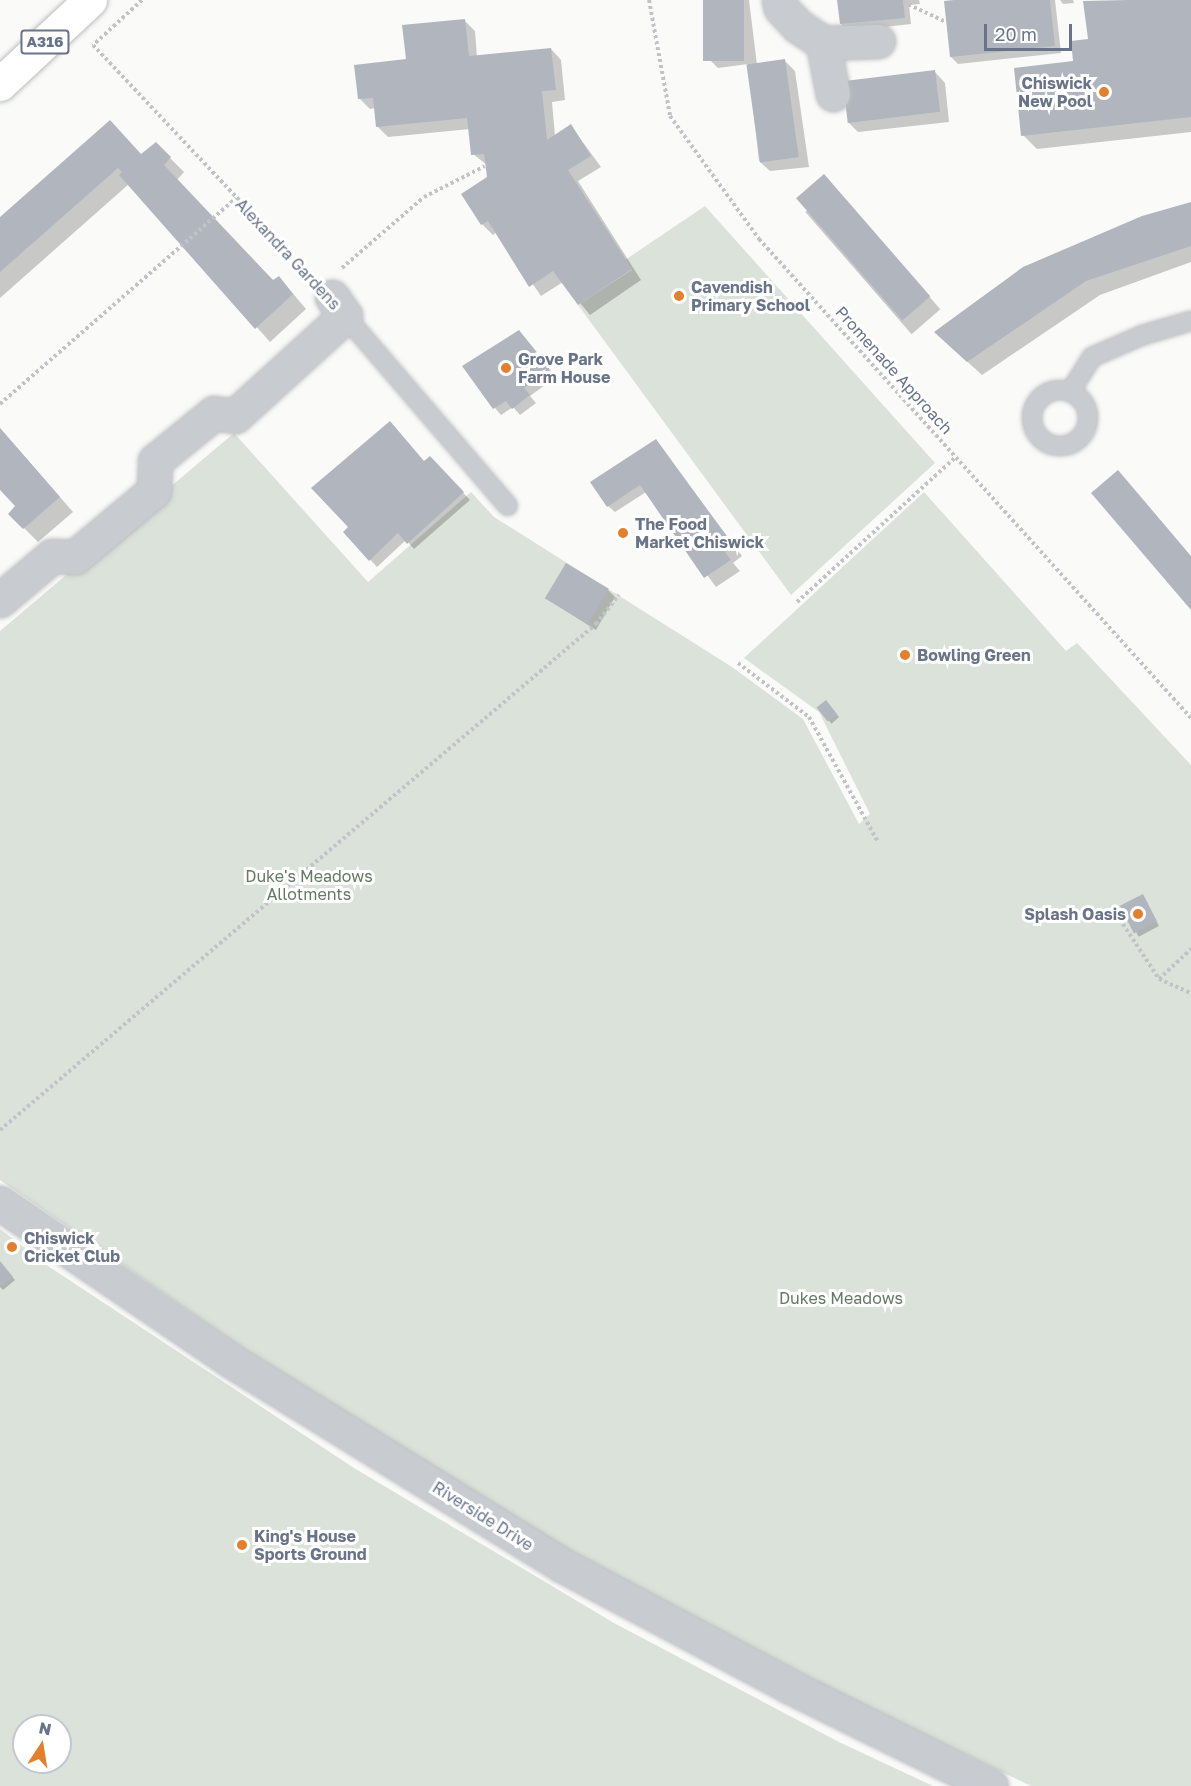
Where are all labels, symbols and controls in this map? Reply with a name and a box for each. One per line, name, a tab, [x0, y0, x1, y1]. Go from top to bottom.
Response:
scale bar	[987, 12, 1076, 50]
text: 20 m	[995, 23, 1037, 45]
road number: A316	[20, 30, 70, 54]
place label: Chiswick New Pool	[1018, 73, 1092, 111]
marker: Chiswick New Pool	[1097, 85, 1111, 99]
street label: Alexandra Gardens	[232, 195, 344, 313]
place label: Cavendish Primary School	[691, 277, 810, 315]
marker: Cavendish Primary School	[672, 289, 686, 303]
street label: Promenade Approach	[832, 302, 956, 438]
place label: Grove Park Farm House	[518, 349, 610, 387]
marker: Grove Park Farm House	[499, 361, 513, 375]
place label: The Food Market Chiswick	[635, 514, 764, 552]
marker: The Food Market Chiswick	[616, 526, 630, 540]
place label: Bowling Green	[917, 645, 1031, 665]
marker: Bowling Green	[898, 648, 912, 662]
park label: Duke's Meadows Allotments	[245, 866, 373, 904]
place label: Splash Oasis	[1024, 904, 1126, 924]
marker: Splash Oasis	[1131, 907, 1145, 921]
place label: Chiswick Cricket Club	[24, 1228, 120, 1266]
marker: Chiswick Cricket Club	[5, 1240, 19, 1254]
park label: Dukes Meadows	[779, 1288, 903, 1308]
street label: Riverside Drive	[429, 1477, 537, 1555]
place label: King's House Sports Ground	[254, 1526, 366, 1564]
marker: King's House Sports Ground	[235, 1538, 249, 1552]
north arrow	[12, 1714, 72, 1774]
text: N	[37, 1717, 53, 1739]

